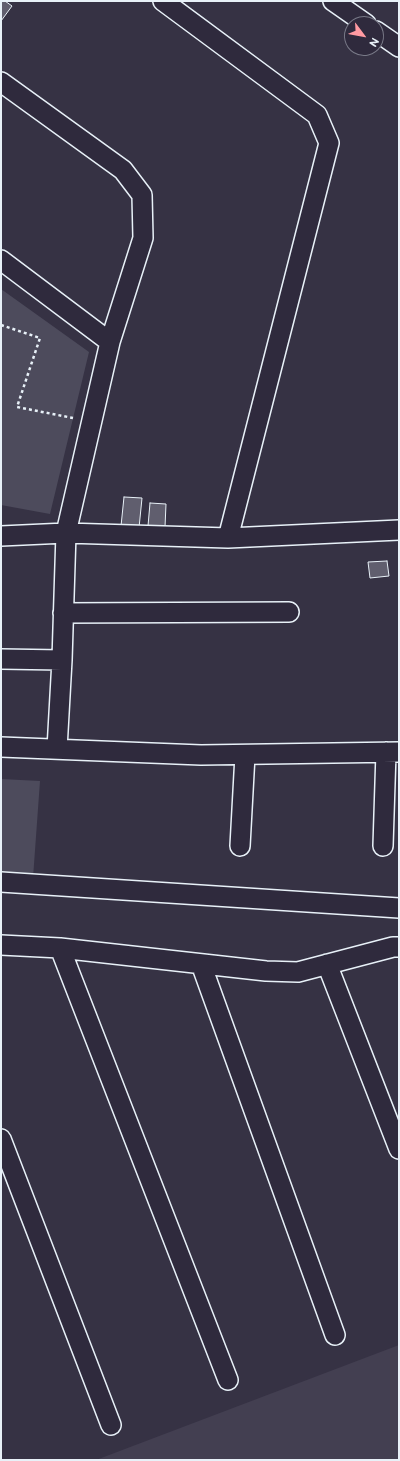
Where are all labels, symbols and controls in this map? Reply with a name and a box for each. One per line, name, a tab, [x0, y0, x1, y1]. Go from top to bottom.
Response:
north arrow	[344, 16, 384, 56]
text: N	[366, 35, 381, 49]

